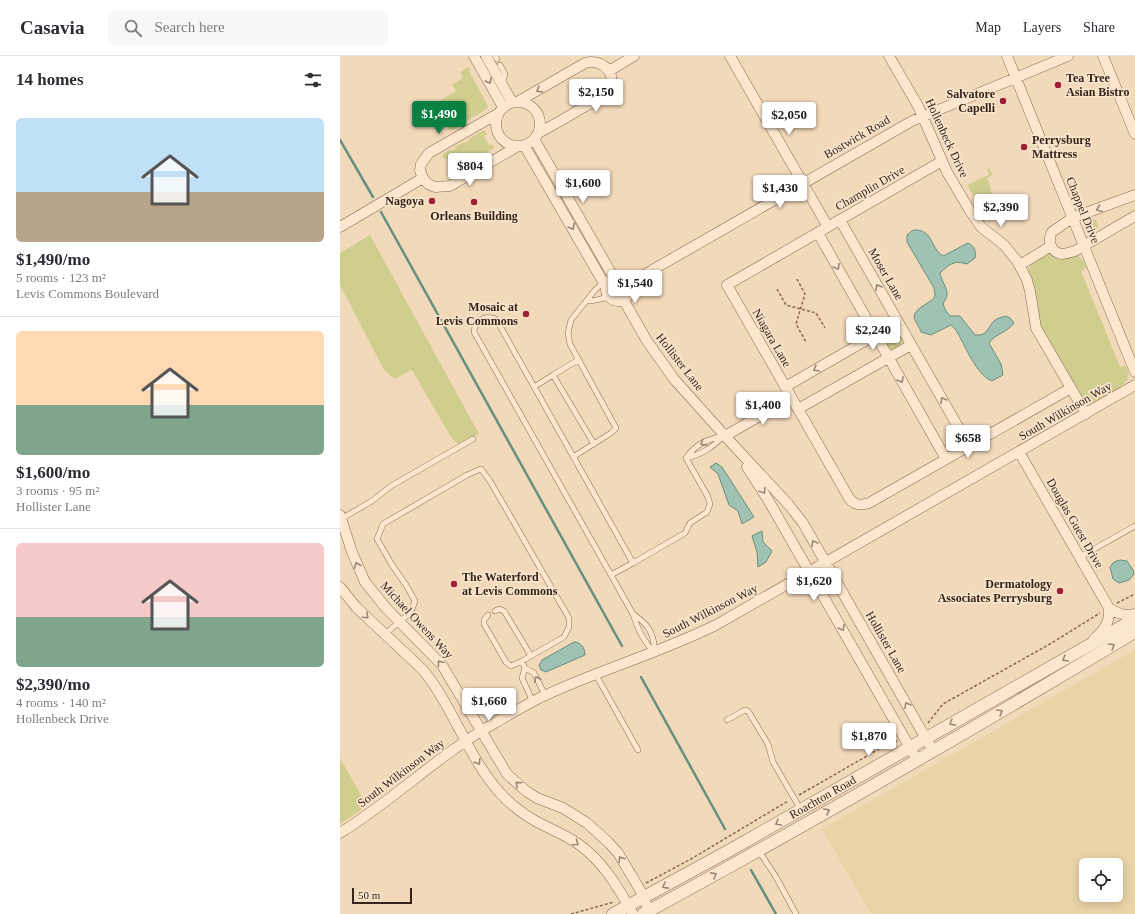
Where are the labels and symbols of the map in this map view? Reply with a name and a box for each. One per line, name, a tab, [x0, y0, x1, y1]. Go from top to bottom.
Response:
place label: Tea Tree Asian Bistro	[1066, 71, 1129, 99]
one-way arrow	[484, 77, 492, 84]
pin: $2,150	[563, 79, 629, 113]
marker: Tea Tree Asian Bistro	[1053, 80, 1063, 90]
one-way arrow	[536, 85, 543, 92]
place label: Salvatore Capelli	[947, 87, 996, 115]
street label: Hollenbeck Drive	[923, 96, 971, 180]
marker: Salvatore Capelli	[998, 96, 1008, 106]
pin: $1,490	[406, 101, 472, 135]
pin: $2,050	[756, 102, 822, 136]
street label: Bostwick Road	[822, 113, 892, 161]
place label: Perrysburg Mattress	[1032, 133, 1091, 161]
marker: Perrysburg Mattress	[1019, 142, 1029, 152]
pin: $804	[446, 153, 494, 187]
street label: Champlin Drive	[833, 163, 907, 213]
pin: $1,600	[550, 170, 616, 204]
pin: $1,430	[747, 175, 813, 209]
street label: Chappel Drive	[1063, 175, 1103, 245]
place label: Nagoya	[385, 194, 424, 208]
pin: $2,390	[968, 194, 1034, 228]
marker: Nagoya	[427, 196, 437, 206]
marker: Orleans Building	[469, 197, 479, 207]
one-way arrow	[1095, 204, 1102, 212]
place label: Orleans Building	[430, 209, 518, 223]
one-way arrow	[568, 223, 575, 230]
street label: Moser Lane	[866, 246, 906, 302]
one-way arrow	[833, 263, 840, 270]
pin: $1,540	[602, 270, 668, 304]
one-way arrow	[876, 284, 883, 291]
place label: Mosaic at Levis Commons	[436, 300, 518, 328]
street label: Niagara Lane	[750, 306, 794, 370]
marker: Mosaic at Levis Commons	[521, 309, 531, 319]
pin: $2,240	[840, 317, 906, 351]
street label: Hollister Lane	[653, 331, 707, 393]
one-way arrow	[813, 364, 820, 372]
one-way arrow	[897, 376, 904, 383]
street label: South Wilkinson Way	[1016, 379, 1114, 443]
pin: $1,400	[730, 392, 796, 426]
one-way arrow	[940, 397, 947, 404]
pin: $658	[944, 425, 992, 459]
one-way arrow	[700, 438, 707, 445]
street label: Douglas Guest Drive	[1044, 476, 1106, 570]
one-way arrow	[758, 487, 765, 494]
one-way arrow	[812, 540, 819, 547]
one-way arrow	[354, 561, 362, 569]
pin: $1,620	[781, 568, 847, 602]
place label: The Waterford at Levis Commons	[462, 570, 558, 598]
place label: Dermatology Associates Perrysburg	[938, 577, 1052, 605]
street label: Michael Owens Way	[378, 579, 456, 661]
marker: The Waterford at Levis Commons	[449, 579, 459, 589]
street label: South Wilkinson Way	[660, 581, 760, 641]
marker: Dermatology Associates Perrysburg	[1055, 586, 1065, 596]
street label: Hollister Lane	[863, 609, 909, 675]
one-way arrow	[361, 612, 369, 619]
one-way arrow	[837, 624, 844, 631]
one-way arrow	[1108, 643, 1115, 650]
one-way arrow	[1062, 654, 1069, 661]
one-way arrow	[438, 661, 445, 668]
one-way arrow	[535, 676, 542, 683]
pin: $1,660	[456, 688, 522, 722]
one-way arrow	[904, 702, 911, 709]
one-way arrow	[996, 709, 1003, 716]
one-way arrow	[949, 719, 956, 726]
pin: $1,870	[836, 723, 902, 757]
street label: South Wilkinson Way	[355, 736, 447, 810]
one-way arrow	[474, 758, 481, 765]
street label: Roachton Road	[787, 773, 858, 822]
one-way arrow	[515, 782, 522, 789]
one-way arrow	[823, 809, 830, 816]
one-way arrow	[775, 818, 782, 825]
one-way arrow	[572, 838, 579, 845]
one-way arrow	[619, 856, 626, 863]
one-way arrow	[710, 873, 717, 880]
one-way arrow	[662, 881, 669, 889]
scale bar	[352, 886, 412, 905]

